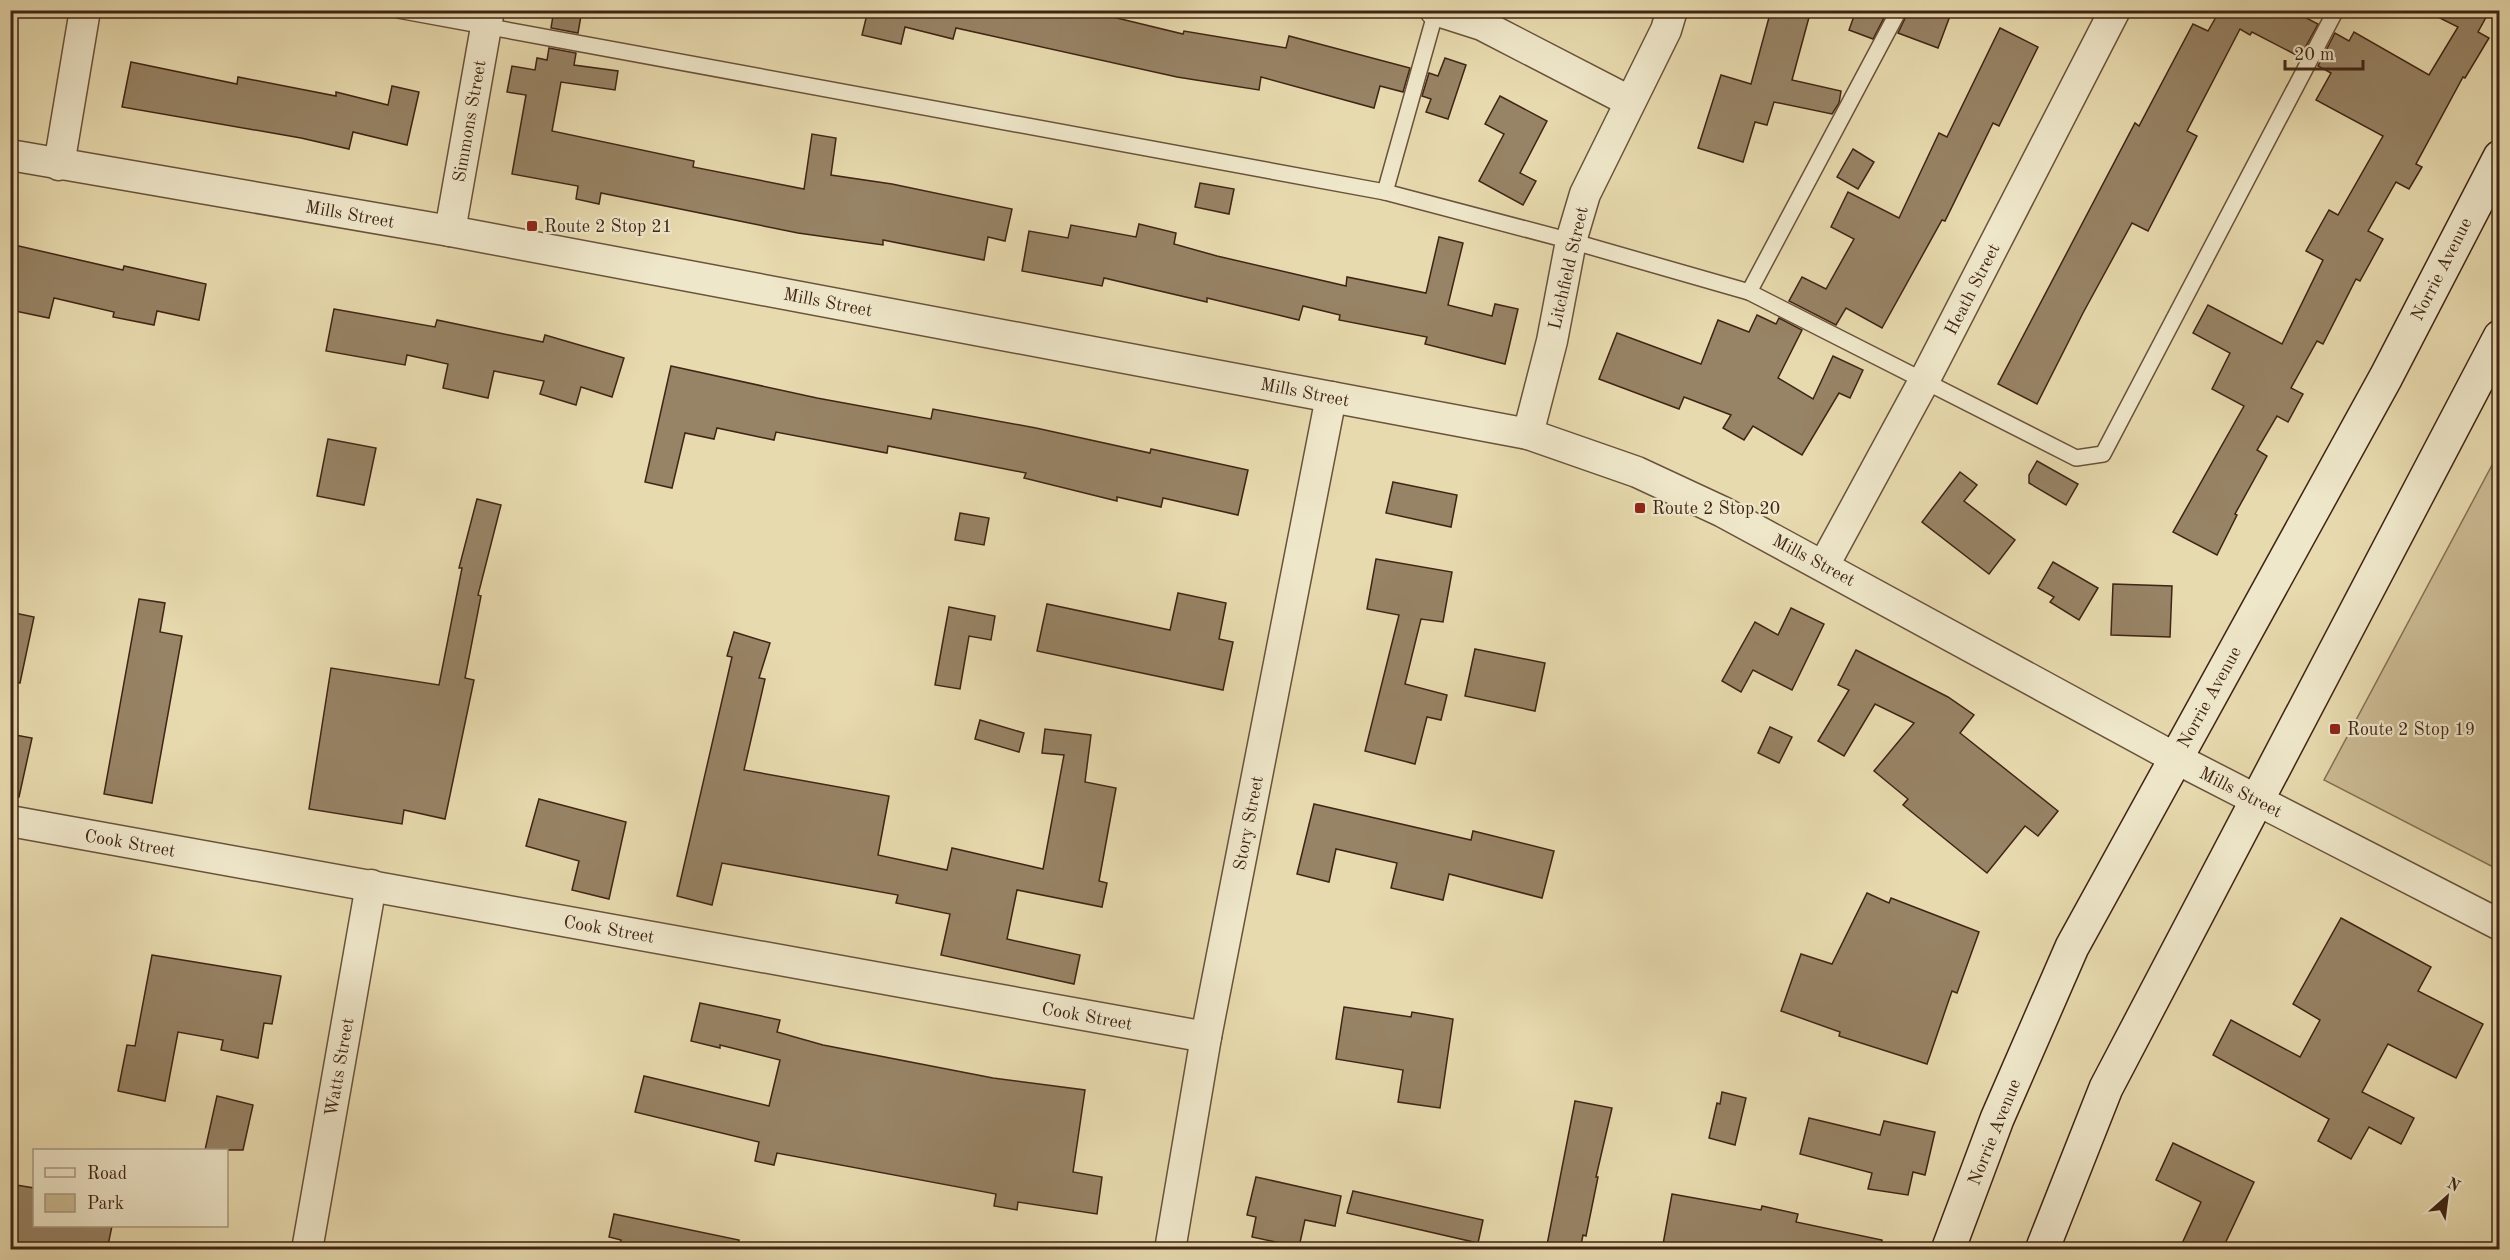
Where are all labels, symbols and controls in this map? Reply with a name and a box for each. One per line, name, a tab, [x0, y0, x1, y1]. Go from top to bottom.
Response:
scale bar	[2285, 33, 2363, 71]
text: 20 m	[2294, 46, 2334, 64]
street label: Simmons Street	[450, 59, 490, 184]
street label: Mills Street	[304, 198, 396, 232]
street label: Litchfield Street	[1546, 205, 1592, 331]
street label: Norrie Avenue	[2408, 215, 2476, 324]
place label: Route 2 Stop 21	[544, 218, 672, 236]
marker: Route 2 Stop 21	[525, 219, 539, 233]
street label: Heath Street	[1942, 241, 2004, 338]
street label: Mills Street	[782, 286, 874, 320]
street label: Mills Street	[1259, 376, 1351, 410]
place label: Route 2 Stop 20	[1652, 500, 1780, 518]
marker: Route 2 Stop 20	[1633, 501, 1647, 515]
street label: Mills Street	[1769, 532, 1858, 590]
street label: Norrie Avenue	[2175, 644, 2245, 751]
place label: Route 2 Stop 19	[2347, 721, 2475, 739]
marker: Route 2 Stop 19	[2328, 722, 2342, 736]
street label: Mills Street	[2196, 764, 2285, 821]
street label: Story Street	[1231, 774, 1267, 872]
street label: Cook Street	[83, 827, 177, 861]
street label: Cook Street	[562, 913, 656, 947]
street label: Cook Street	[1040, 1000, 1134, 1034]
street label: Watts Street	[322, 1016, 358, 1118]
street label: Norrie Avenue	[1965, 1077, 2024, 1188]
legend	[33, 1149, 228, 1227]
text: Road	[87, 1165, 127, 1183]
north arrow	[2417, 1167, 2477, 1227]
text: N	[2444, 1176, 2463, 1196]
text: Park	[87, 1195, 124, 1213]

